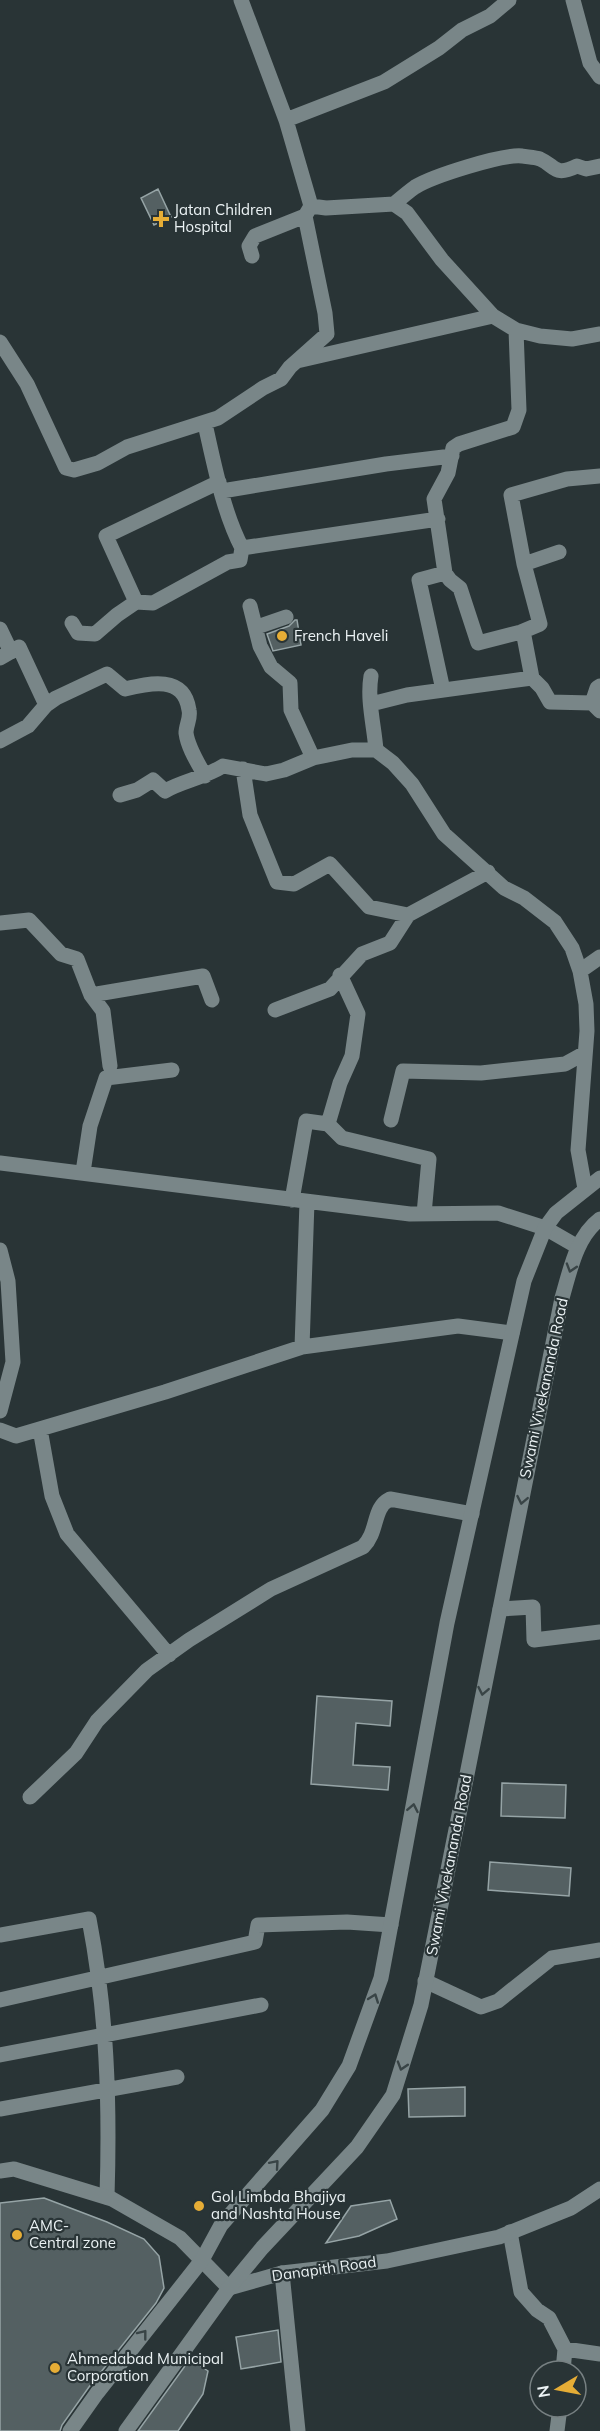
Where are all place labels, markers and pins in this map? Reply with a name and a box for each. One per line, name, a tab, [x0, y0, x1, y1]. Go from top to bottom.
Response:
place label: Jatan Children Hospital	[174, 200, 272, 236]
marker: Jatan Children Hospital	[152, 210, 170, 228]
place label: French Haveli	[294, 626, 388, 645]
marker: French Haveli	[275, 629, 289, 643]
place label: Gol Limbda Bhajiya and Nashta House	[211, 2187, 346, 2223]
marker: Gol Limbda Bhajiya and Nashta House	[192, 2199, 206, 2213]
place label: AMC- Central zone	[29, 2216, 116, 2252]
marker: AMC- Central zone	[10, 2228, 24, 2242]
place label: Ahmedabad Municipal Corporation	[67, 2349, 224, 2385]
marker: Ahmedabad Municipal Corporation	[48, 2361, 62, 2375]

